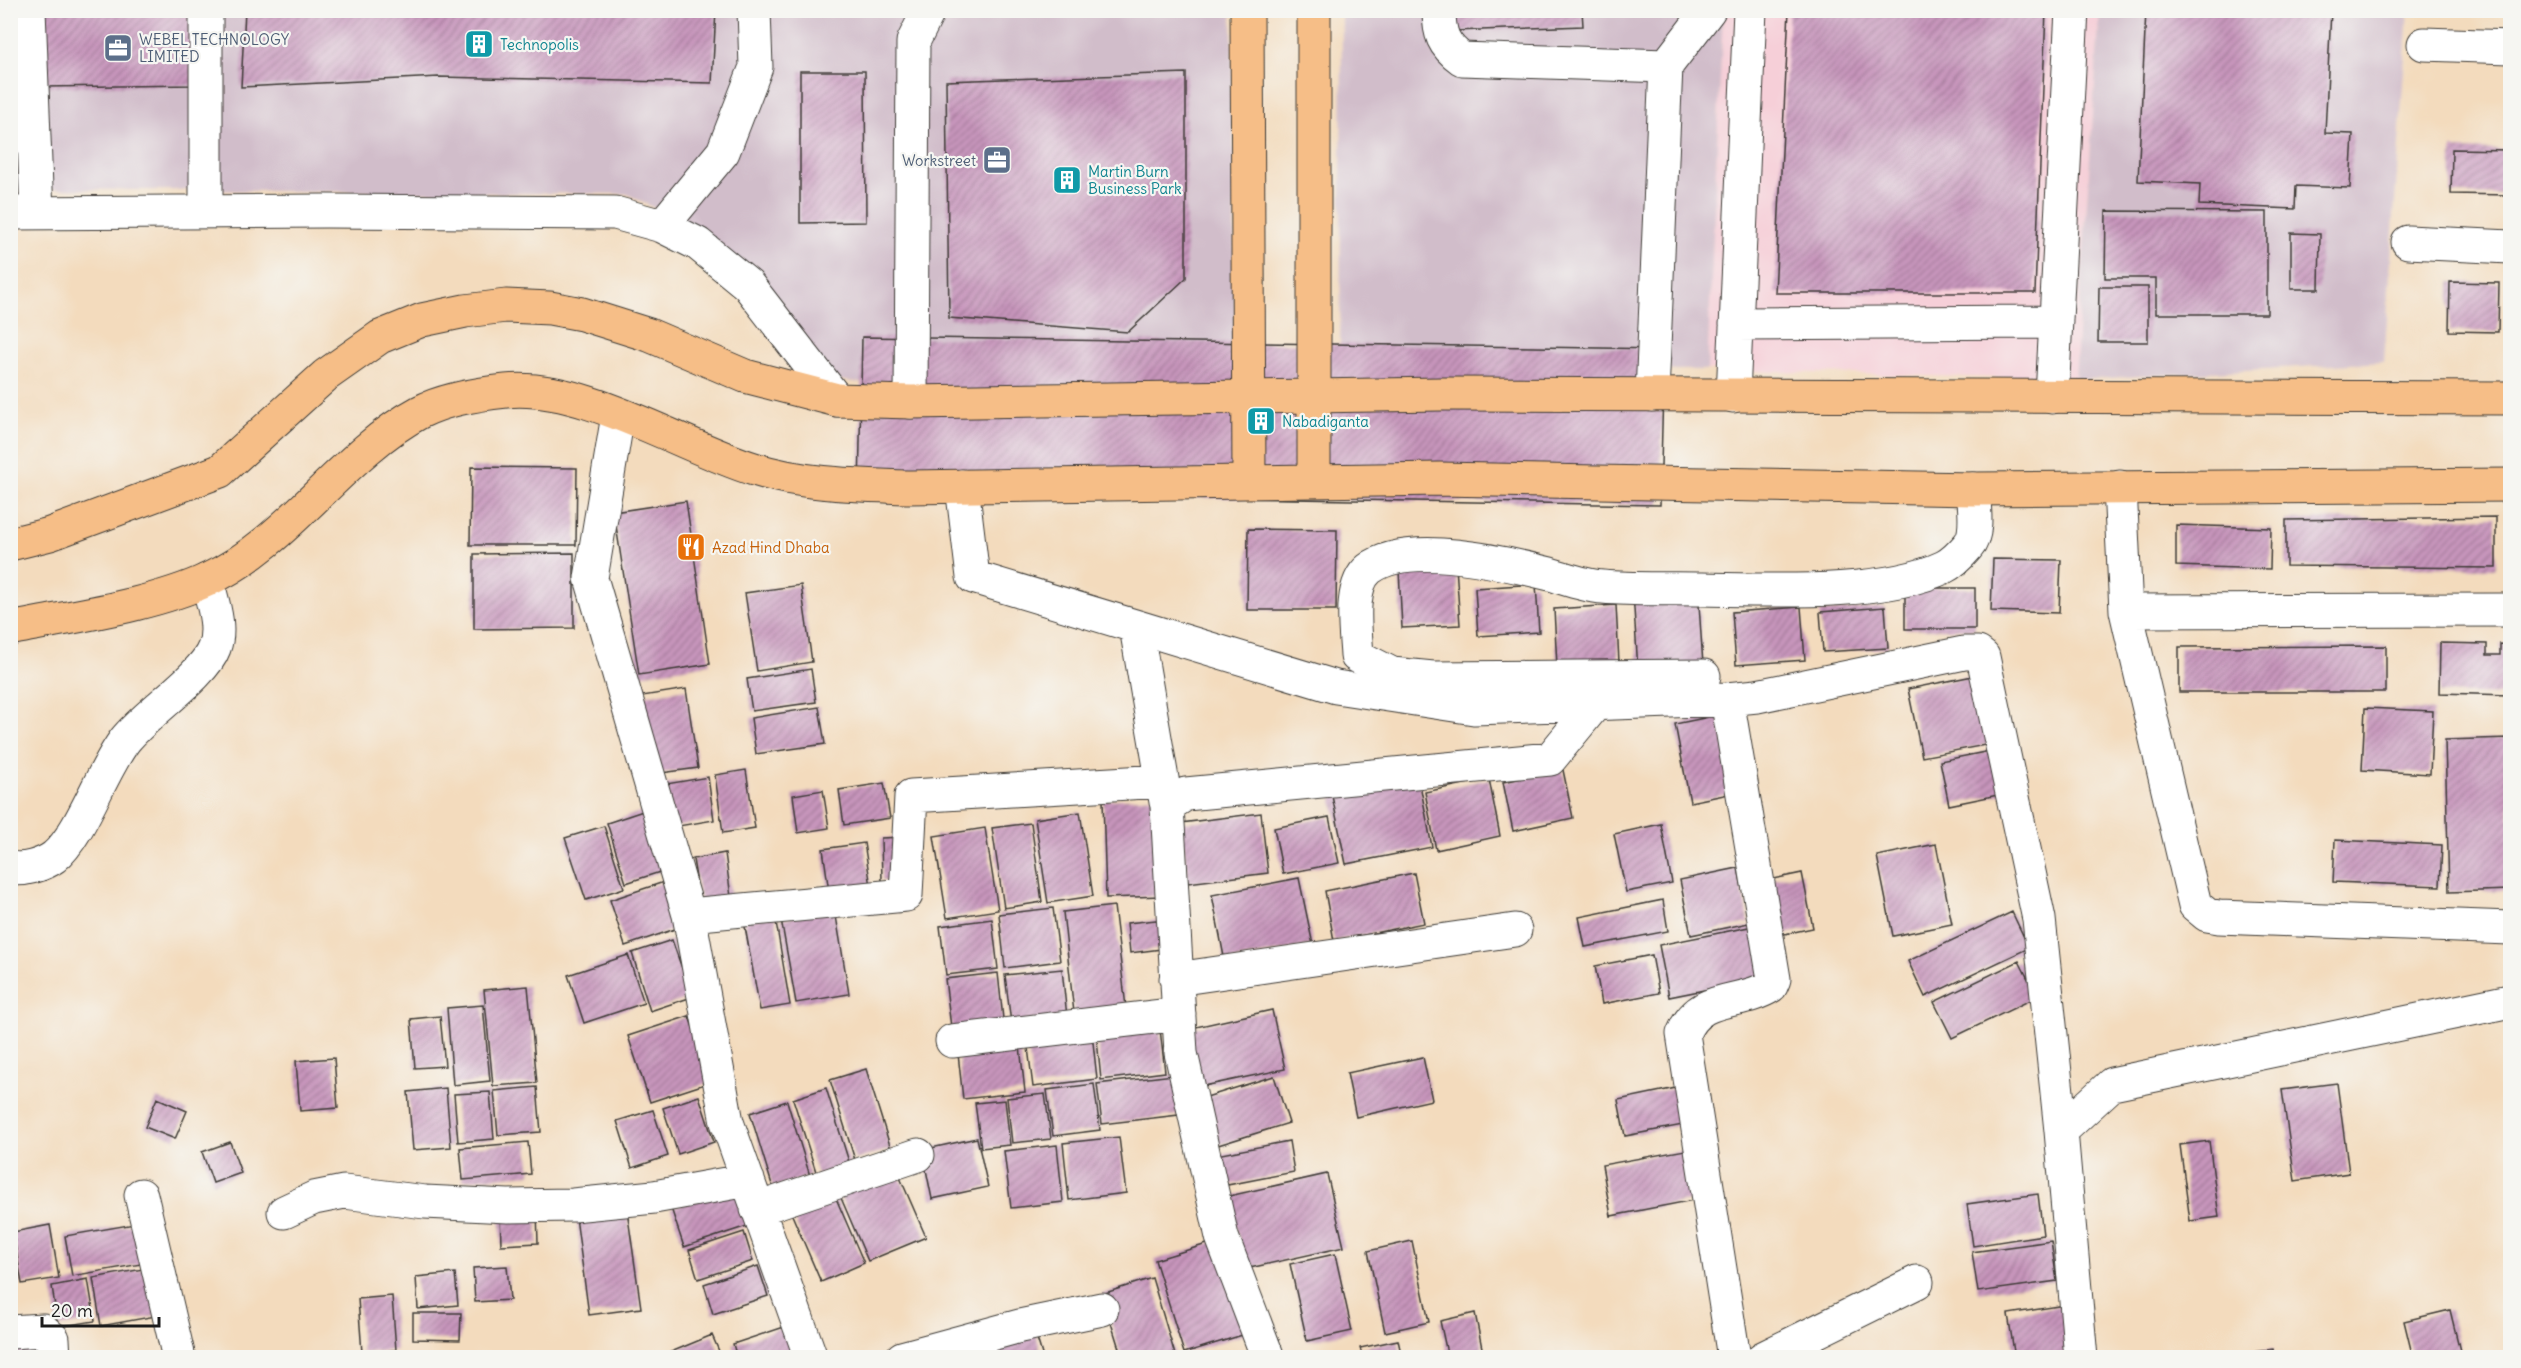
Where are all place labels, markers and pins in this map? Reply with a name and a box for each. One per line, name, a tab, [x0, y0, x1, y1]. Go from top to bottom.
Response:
building icon: Technopolis	[463, 28, 495, 60]
place label: WEBEL TECHNOLOGY LIMITED	[139, 30, 290, 66]
office icon: WEBEL TECHNOLOGY LIMITED	[102, 32, 134, 64]
place label: Technopolis	[500, 35, 579, 54]
office icon: Workstreet	[981, 144, 1013, 176]
place label: Workstreet	[902, 151, 976, 170]
place label: Martin Burn Business Park	[1088, 162, 1182, 198]
building icon: Martin Burn Business Park	[1051, 164, 1083, 196]
building icon: Nabadiganta	[1245, 405, 1277, 437]
place label: Nabadiganta	[1282, 412, 1369, 431]
restaurant icon: Azad Hind Dhaba	[675, 531, 707, 563]
place label: Azad Hind Dhaba	[712, 538, 830, 557]

